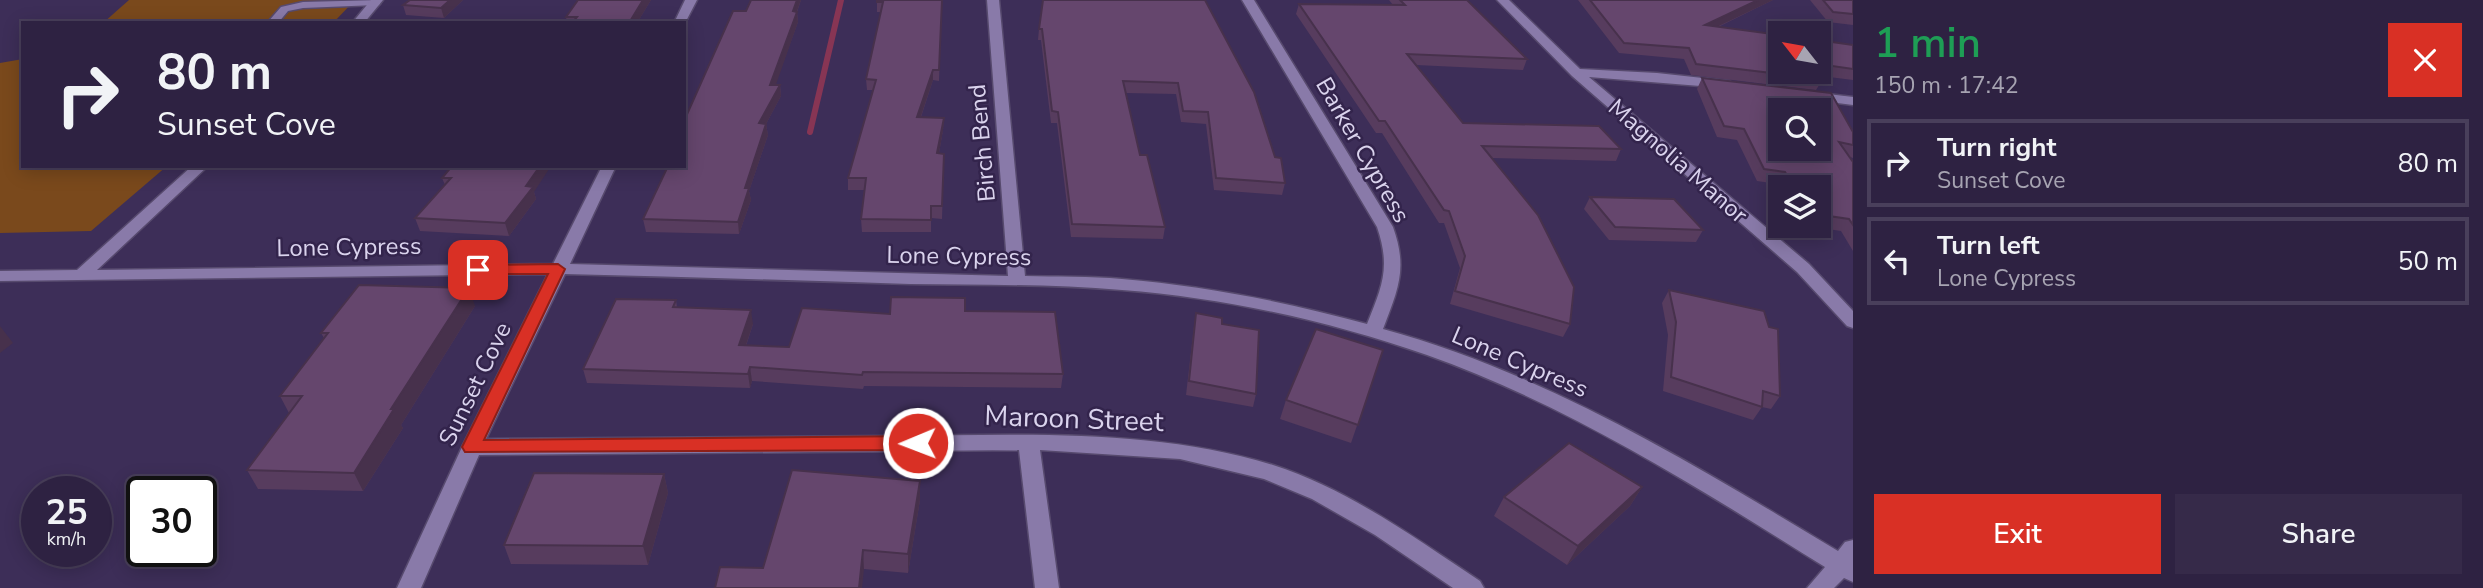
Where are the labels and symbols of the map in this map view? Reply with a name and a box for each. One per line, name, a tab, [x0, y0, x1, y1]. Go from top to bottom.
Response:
north arrow	[1768, 21, 1830, 84]
street label: Barker Cypress	[1308, 71, 1418, 229]
street label: Birch Bend	[961, 83, 1003, 203]
street label: Magnolia Manor	[1602, 92, 1755, 231]
street label: Lone Cypress	[276, 230, 422, 264]
street label: Lone Cypress	[886, 239, 1032, 273]
pin	[448, 240, 508, 300]
street label: Sunset Cove	[431, 317, 519, 451]
street label: Lone Cypress	[1447, 319, 1593, 405]
street label: Maroon Street	[984, 397, 1164, 441]
position arrow	[881, 406, 955, 480]
speed limit sign: 30	[126, 476, 217, 567]

